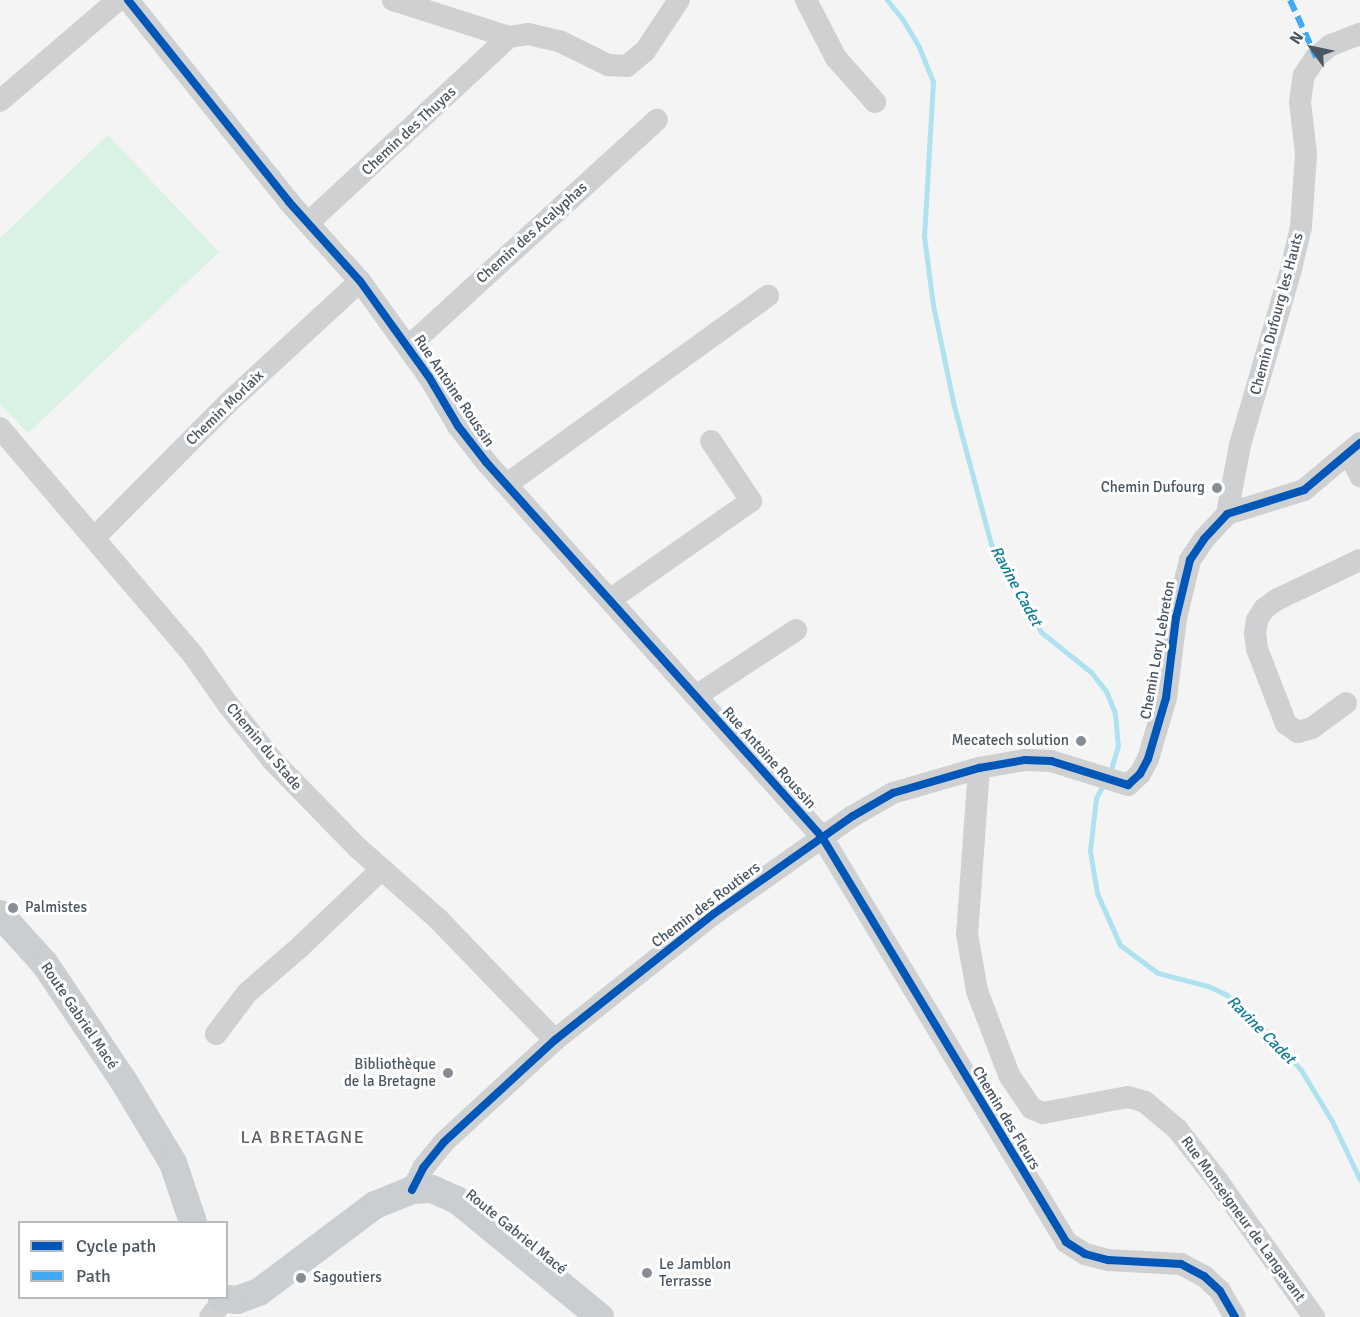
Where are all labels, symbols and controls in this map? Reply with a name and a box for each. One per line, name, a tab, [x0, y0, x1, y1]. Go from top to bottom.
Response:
north arrow	[1282, 18, 1342, 78]
text: N	[1285, 28, 1308, 48]
street label: Chemin des Thuyas	[358, 83, 460, 179]
street label: Chemin des Acalyphas	[473, 179, 591, 287]
street label: Chemin Dufourg les Hauts	[1247, 231, 1307, 397]
street label: Rue Antoine Roussin	[410, 332, 498, 450]
street label: Chemin Morlaix	[183, 367, 267, 449]
place label: Chemin Dufourg	[1101, 479, 1205, 497]
marker: Chemin Dufourg	[1210, 481, 1224, 495]
water label: Ravine Cadet	[986, 543, 1046, 629]
street label: Chemin Lory Lebreton	[1137, 579, 1179, 721]
street label: Chemin du Stade	[222, 700, 306, 794]
street label: Rue Antoine Roussin	[718, 703, 820, 813]
place label: Mecatech solution	[951, 732, 1069, 750]
marker: Mecatech solution	[1074, 734, 1088, 748]
street label: Chemin des Routiers	[648, 858, 764, 952]
place label: Palmistes	[25, 899, 87, 917]
marker: Palmistes	[6, 901, 20, 915]
street label: Route Gabriel Macé	[37, 959, 121, 1073]
water label: Ravine Cadet	[1223, 992, 1299, 1068]
place label: Bibliothèque de la Bretagne	[344, 1055, 436, 1090]
street label: Chemin des Fleurs	[968, 1063, 1044, 1173]
marker: Bibliothèque de la Bretagne	[441, 1066, 455, 1080]
district label: LA BRETAGNE	[240, 1126, 366, 1148]
street label: Rue Monseigneur de Langavant	[1177, 1133, 1309, 1305]
street label: Route Gabriel Macé	[462, 1186, 570, 1278]
legend	[18, 1221, 228, 1299]
text: Cycle path	[76, 1235, 156, 1257]
place label: Le Jamblon Terrasse	[659, 1255, 731, 1290]
text: Path	[76, 1265, 111, 1287]
marker: Le Jamblon Terrasse	[640, 1266, 654, 1280]
place label: Sagoutiers	[313, 1269, 382, 1287]
marker: Sagoutiers	[294, 1271, 308, 1285]

